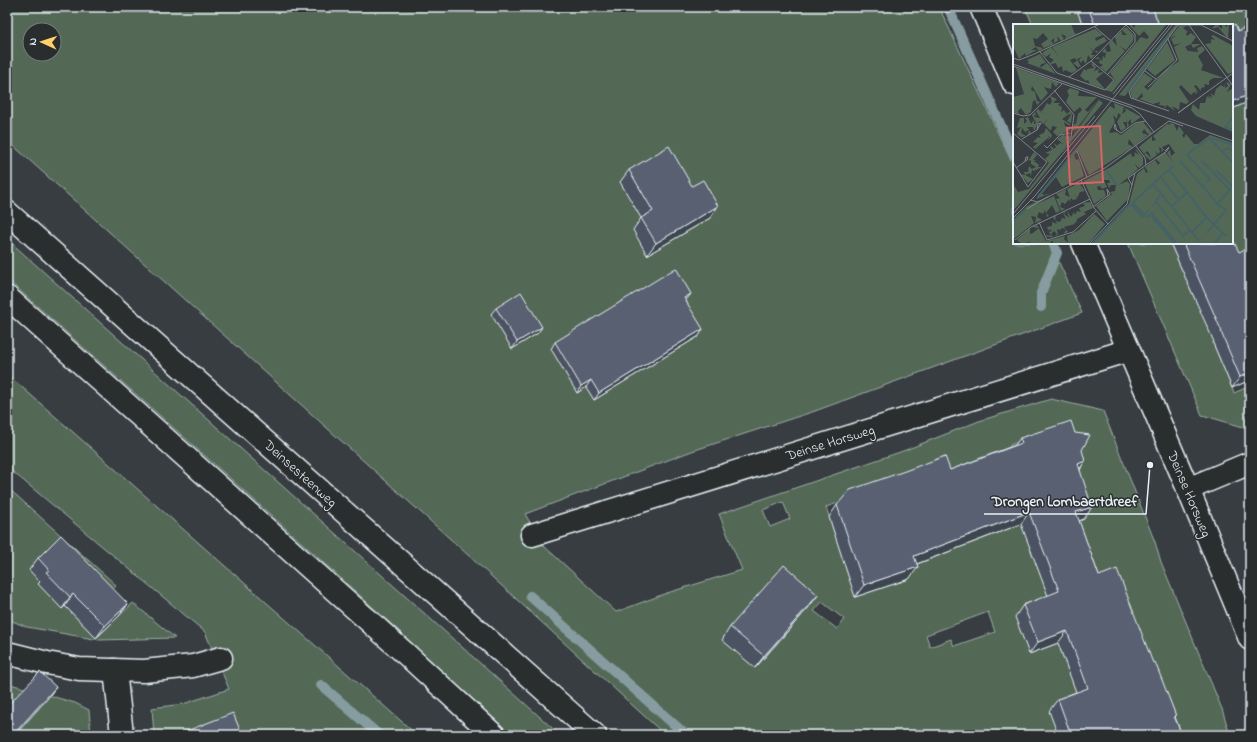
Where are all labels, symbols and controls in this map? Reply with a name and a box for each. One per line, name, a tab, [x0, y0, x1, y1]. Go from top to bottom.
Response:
north arrow	[22, 22, 62, 62]
inset map	[1013, 24, 1233, 244]
text: N	[25, 37, 41, 46]
street label: Deinse Horsweg	[783, 420, 878, 468]
street label: Deinsesteenweg	[257, 435, 341, 514]
street label: Deinse Horsweg	[1160, 447, 1216, 541]
callout: Drongen Lombaertdreef	[984, 487, 1146, 514]
text: Drongen Lombaertdreef	[991, 491, 1139, 515]

